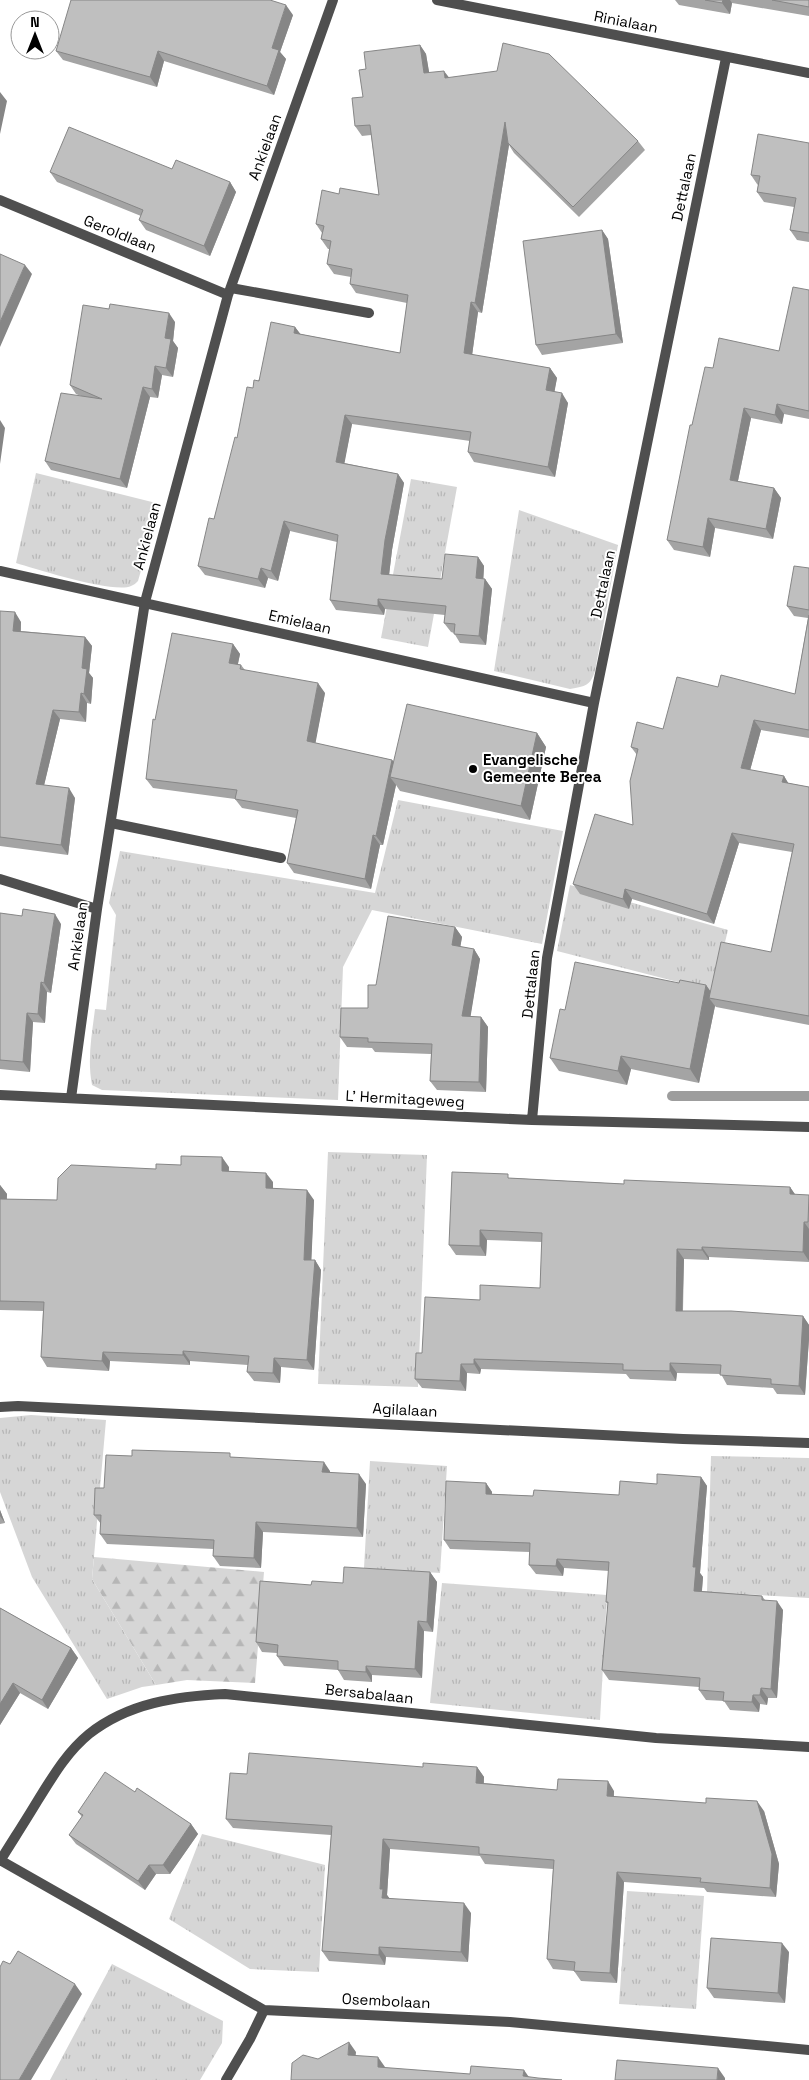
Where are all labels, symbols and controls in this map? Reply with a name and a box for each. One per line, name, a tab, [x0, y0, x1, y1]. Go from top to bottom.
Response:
street label: Rinialaan	[592, 6, 660, 37]
north arrow	[10, 10, 60, 60]
text: N	[30, 13, 40, 31]
street label: Ankielaan	[244, 111, 285, 183]
street label: Dettalaan	[667, 151, 700, 223]
street label: Geroldlaan	[81, 210, 159, 257]
street label: Ankielaan	[128, 500, 165, 572]
street label: Dettalaan	[586, 548, 619, 620]
street label: Emielaan	[267, 605, 333, 638]
place label: Evangelische Gemeente Berea	[483, 750, 602, 786]
marker: Evangelische Gemeente Berea	[467, 763, 479, 775]
street label: Ankielaan	[63, 900, 92, 972]
street label: Dettalaan	[517, 948, 544, 1019]
street label: L' Hermitageweg	[345, 1086, 465, 1111]
street label: Agilalaan	[372, 1398, 438, 1421]
street label: Bersabalaan	[324, 1679, 414, 1708]
street label: Osembolaan	[341, 1989, 431, 2012]

